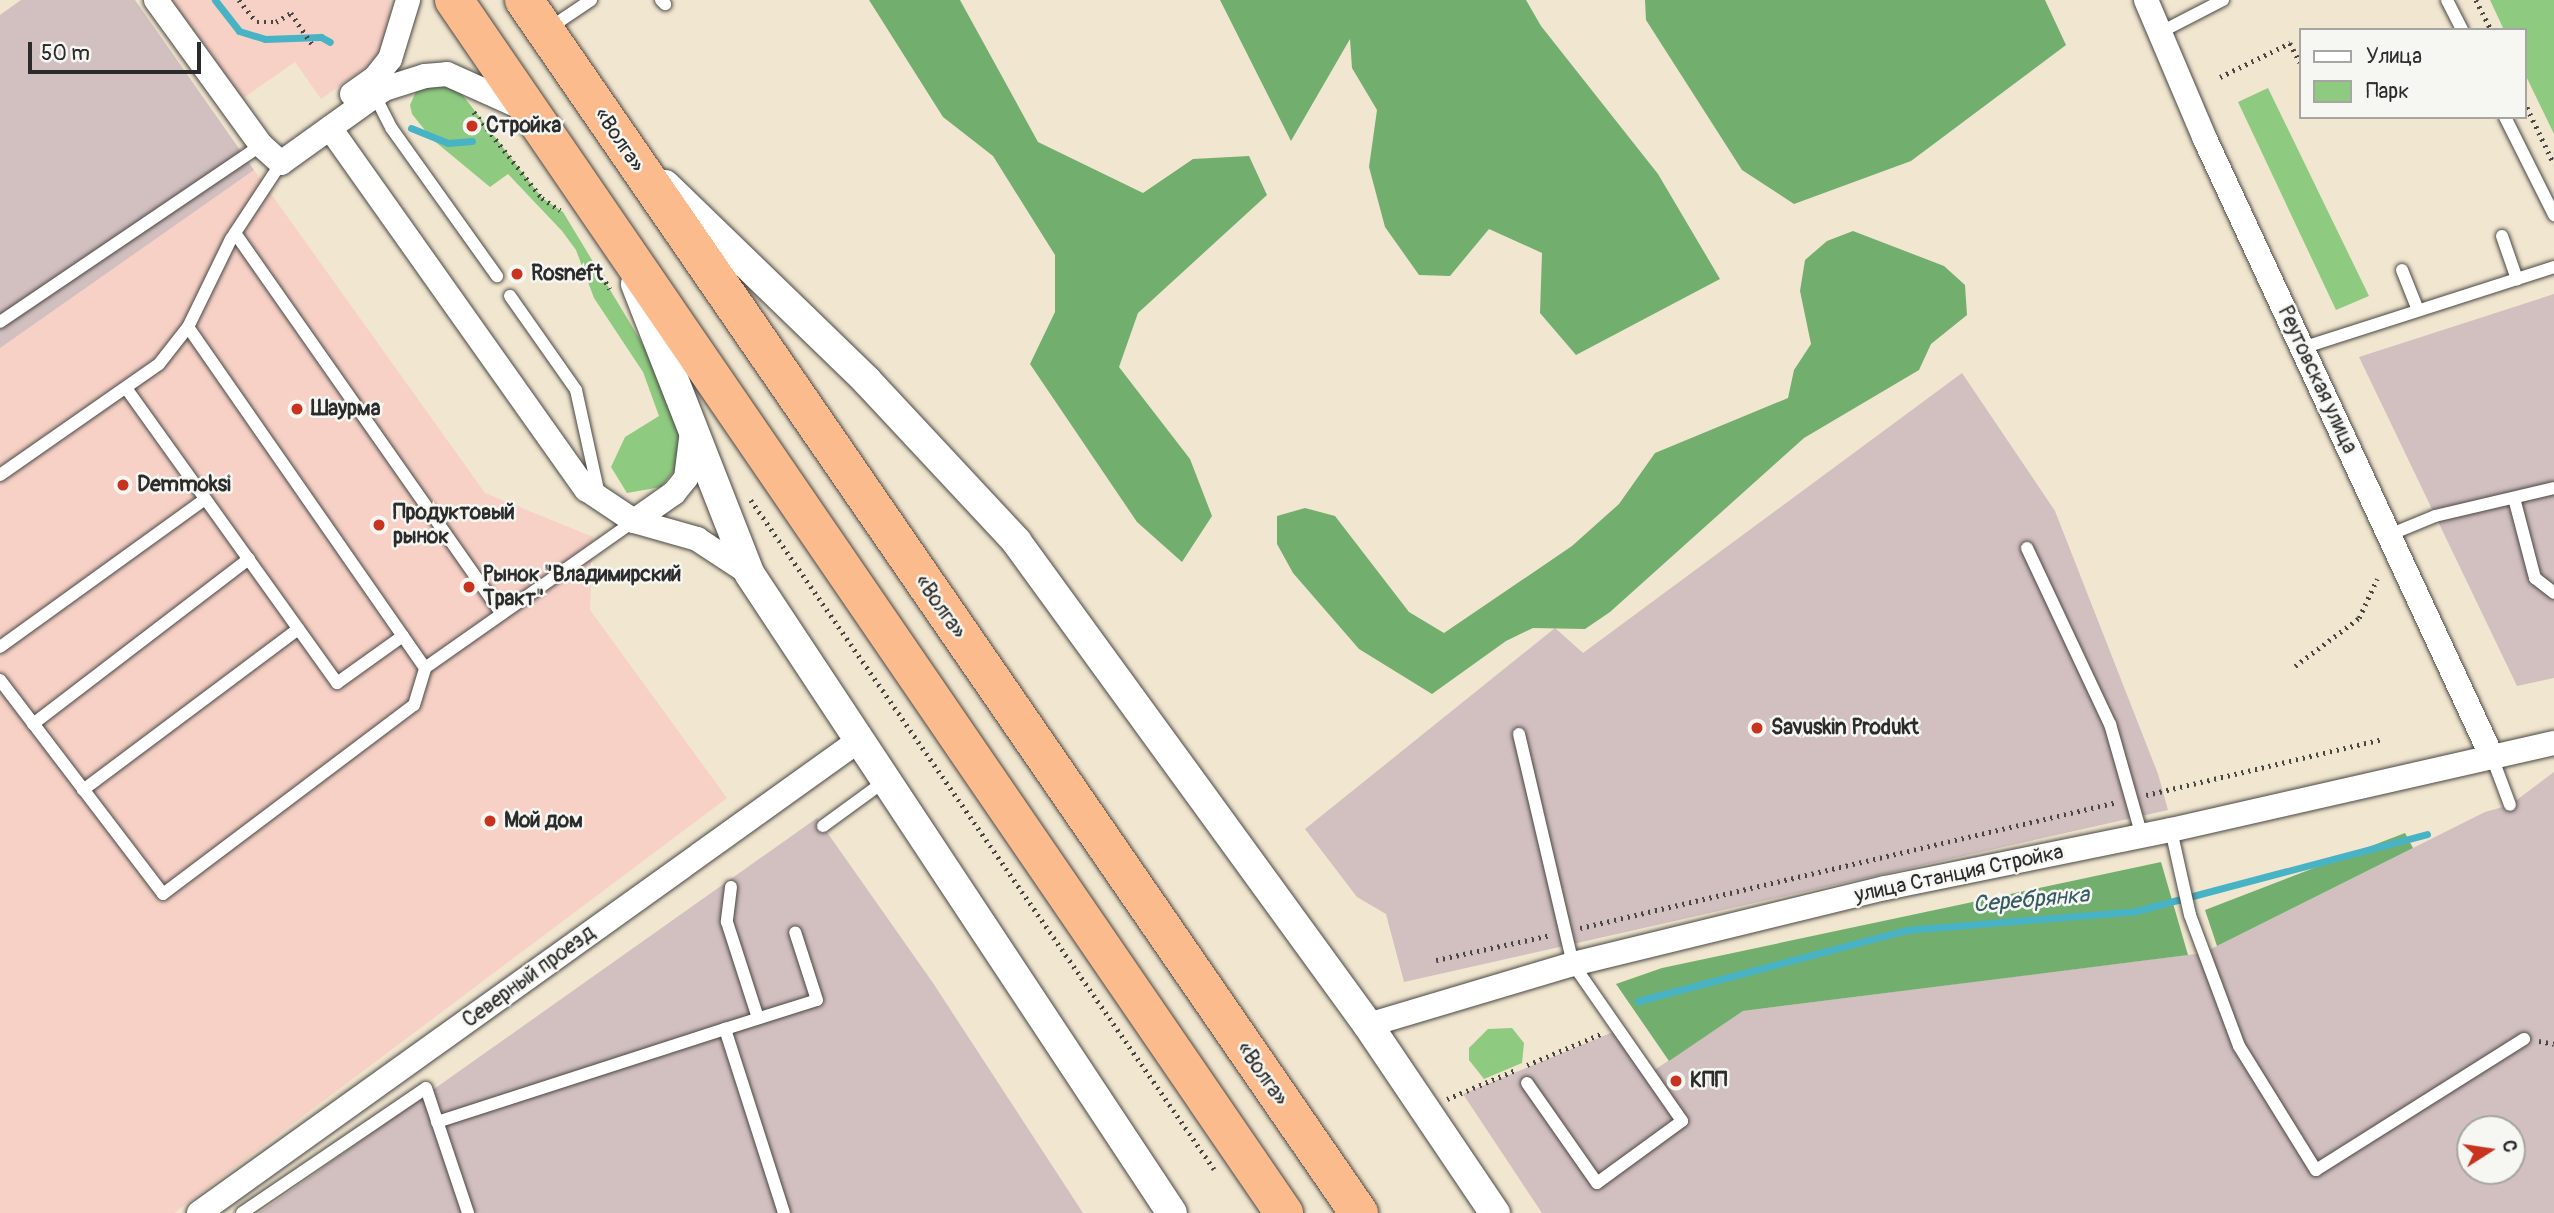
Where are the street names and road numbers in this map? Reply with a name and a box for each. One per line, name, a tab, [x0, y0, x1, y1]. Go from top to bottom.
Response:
street label: «Волга»	[588, 103, 650, 177]
street label: Реутовская улица	[2272, 302, 2362, 458]
street label: «Волга»	[909, 570, 971, 644]
street label: улица Станция Стройка	[1852, 840, 2066, 908]
street label: Северный проезд	[458, 921, 600, 1033]
street label: «Волга»	[1231, 1037, 1293, 1111]

